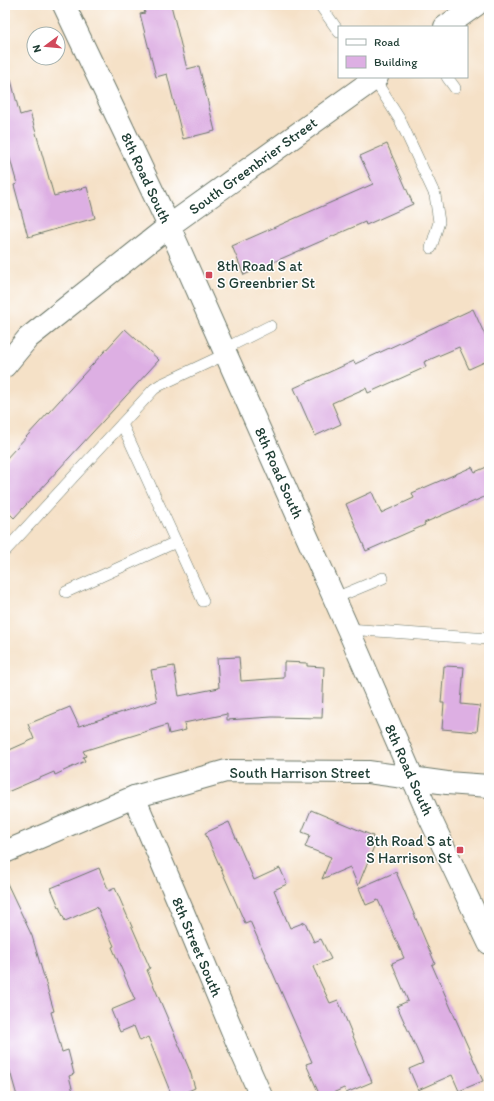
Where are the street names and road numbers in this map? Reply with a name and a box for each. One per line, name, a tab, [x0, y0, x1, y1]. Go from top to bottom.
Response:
street label: South Greenbrier Street	[185, 113, 321, 219]
street label: 8th Road South	[117, 130, 175, 227]
street label: 8th Road South	[251, 425, 307, 522]
street label: 8th Road South	[381, 722, 437, 819]
street label: South Harrison Street	[230, 764, 371, 782]
street label: 8th Street South	[168, 895, 226, 999]

